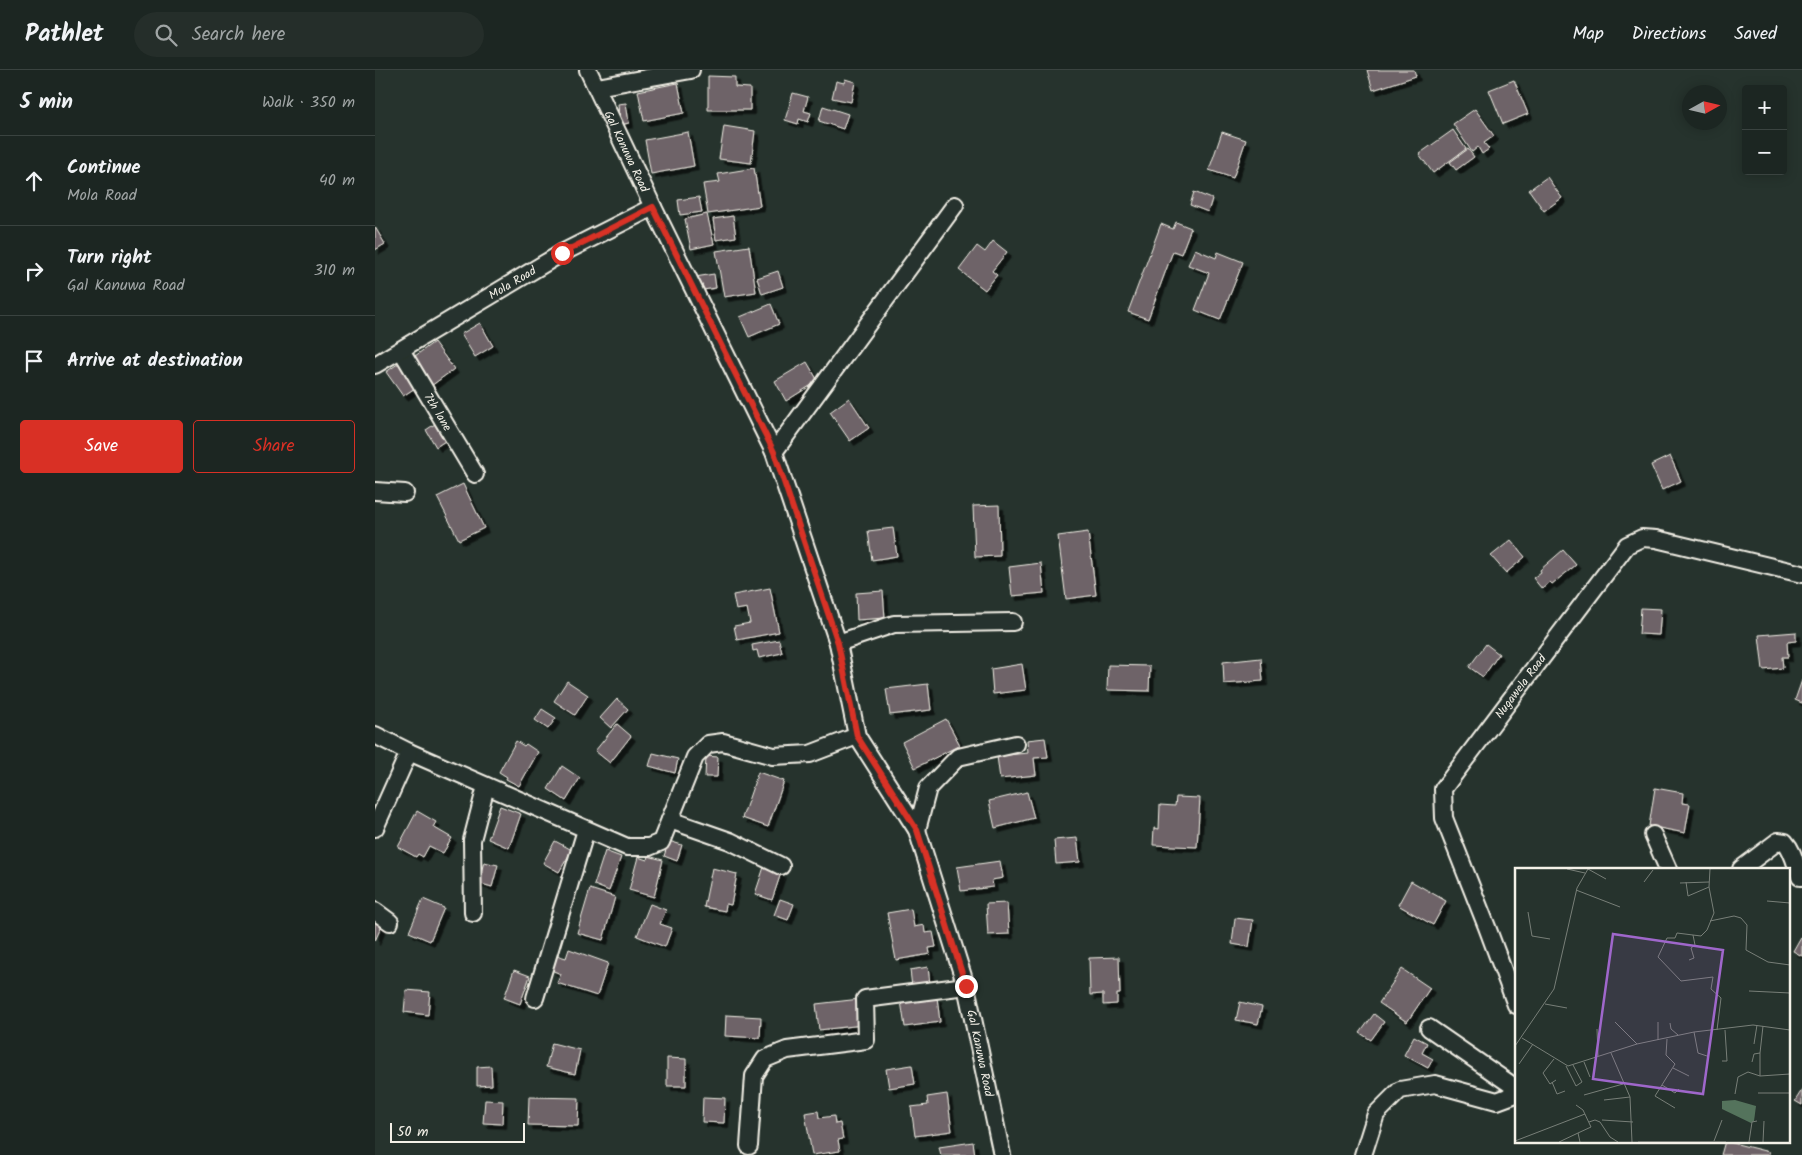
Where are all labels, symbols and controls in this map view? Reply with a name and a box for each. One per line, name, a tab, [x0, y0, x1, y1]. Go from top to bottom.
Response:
search box	[134, 12, 484, 57]
text: Pathlet	[25, 15, 104, 54]
text: Search here	[192, 20, 285, 50]
text: Map	[1572, 20, 1604, 49]
text: Directions	[1632, 20, 1706, 49]
text: Saved	[1734, 20, 1777, 49]
icon: search	[152, 21, 180, 49]
north arrow	[1682, 85, 1727, 130]
map controls	[1742, 85, 1787, 175]
button: +	[1742, 85, 1787, 130]
text: 5 min	[20, 86, 73, 119]
text: Walk · 350 m	[262, 90, 355, 115]
street label: Gal Kanuwa Road	[599, 108, 654, 196]
button: −	[1742, 130, 1787, 175]
text: Continue	[67, 153, 140, 183]
icon: ahead	[20, 167, 48, 195]
text: 40 m	[319, 168, 355, 193]
text: Mola Road	[67, 183, 137, 208]
route start	[551, 242, 574, 265]
text: Turn right	[67, 243, 152, 273]
icon: right	[20, 257, 48, 285]
text: 310 m	[314, 258, 355, 283]
street label: Mola Road	[485, 261, 541, 305]
text: Gal Kanuwa Road	[67, 273, 185, 298]
text: Arrive at destination	[67, 346, 243, 376]
icon: arrive	[20, 347, 48, 375]
street label: 7th lane	[419, 389, 457, 435]
button: Save	[20, 420, 183, 473]
button: Share	[193, 420, 355, 473]
street label: Nugawela Road	[1490, 650, 1552, 723]
inset map	[1515, 868, 1789, 1142]
route end	[955, 975, 978, 998]
street label: Gal Kanuwa Road	[961, 1008, 999, 1099]
scale bar	[390, 1120, 525, 1143]
text: 50 m	[397, 1121, 428, 1143]

